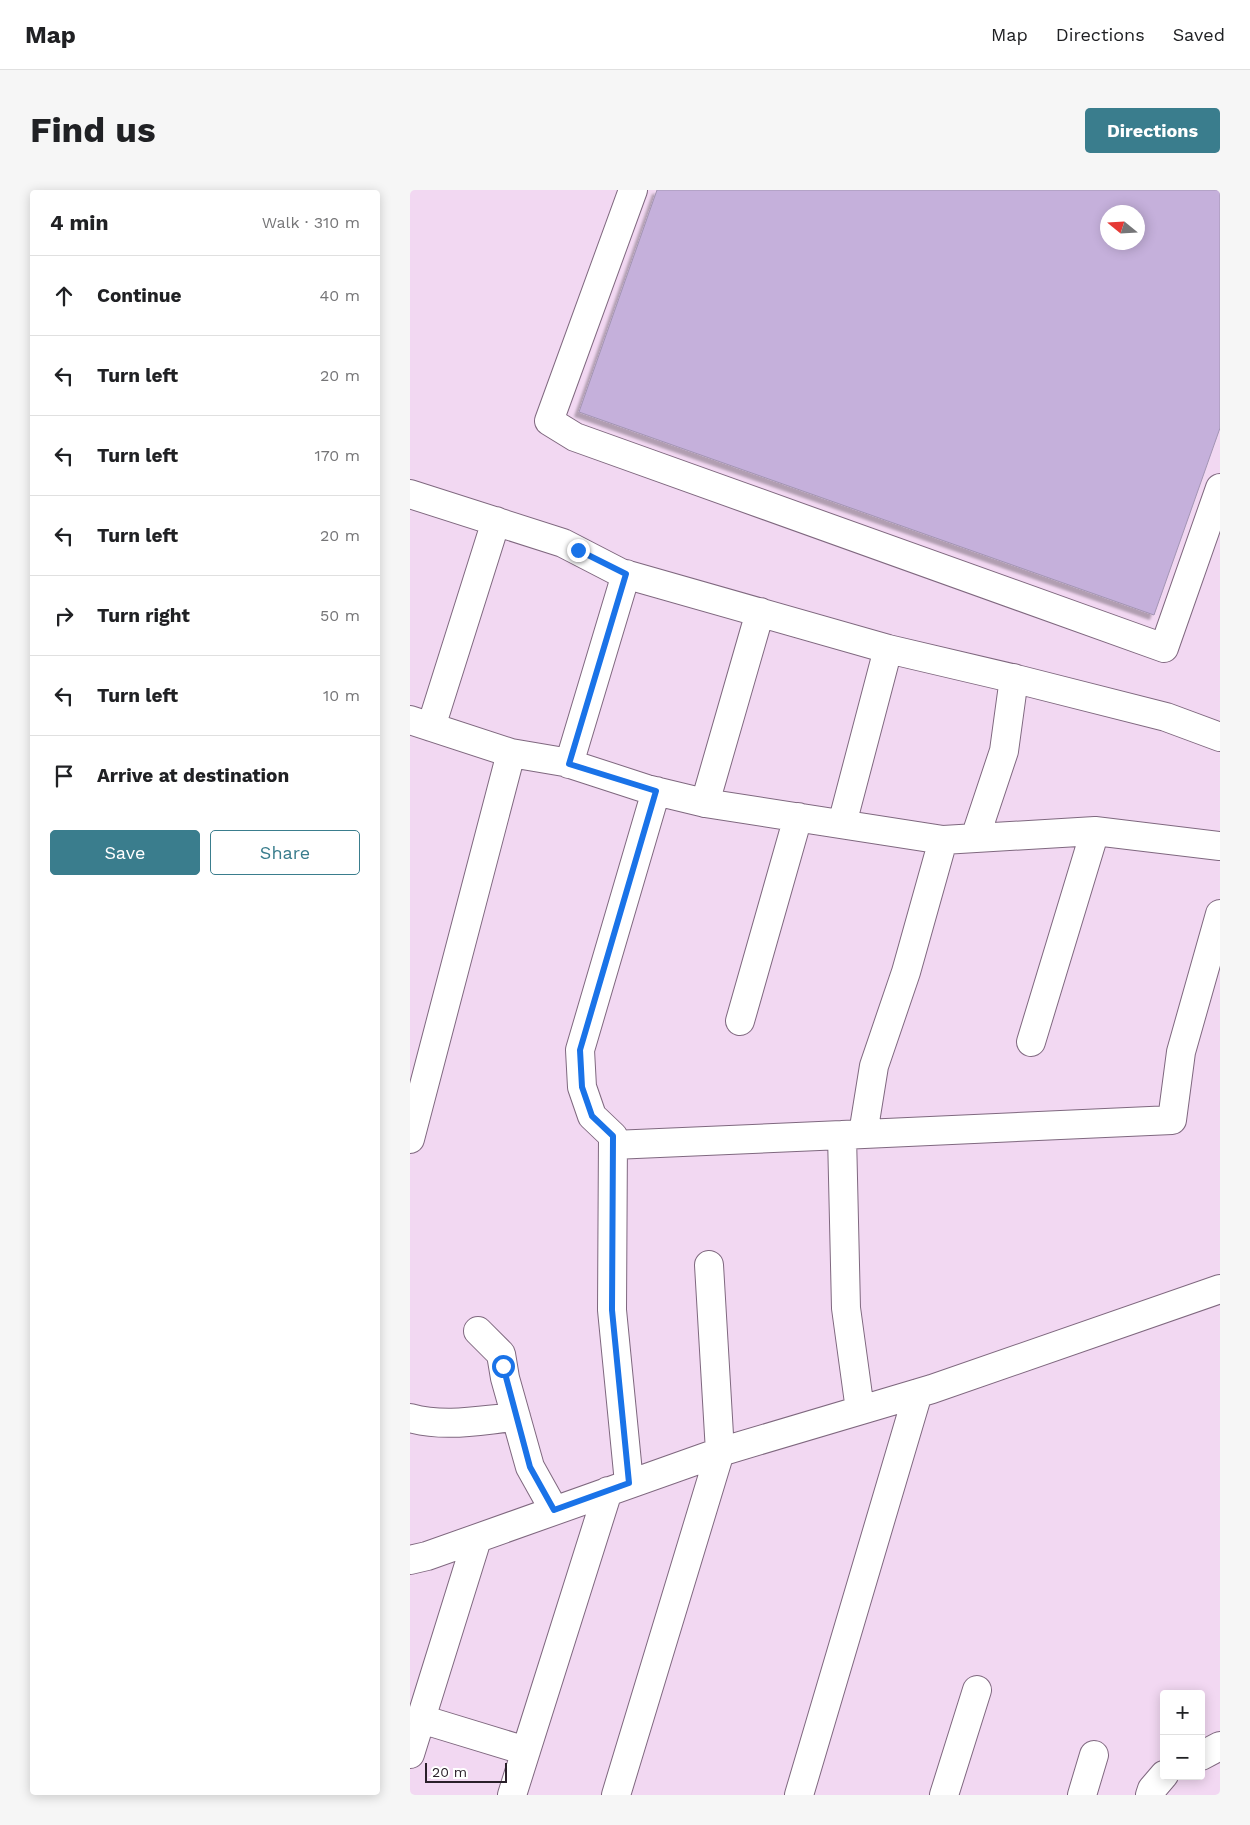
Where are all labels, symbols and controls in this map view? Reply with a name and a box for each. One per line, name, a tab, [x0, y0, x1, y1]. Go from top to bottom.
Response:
text: Map	[25, 21, 76, 49]
text: Map	[991, 24, 1028, 45]
text: Directions	[1056, 24, 1145, 45]
text: Saved	[1173, 24, 1225, 45]
button: Directions	[1085, 108, 1220, 153]
text: Find us	[30, 109, 156, 151]
north arrow	[1100, 205, 1145, 250]
text: 4 min	[50, 210, 108, 235]
text: Walk · 310 m	[262, 213, 360, 232]
icon: ahead	[50, 282, 78, 310]
text: Continue	[97, 284, 181, 307]
text: 40 m	[320, 286, 360, 305]
icon: left	[50, 362, 78, 390]
text: Turn left	[97, 364, 178, 387]
text: 20 m	[320, 366, 360, 385]
icon: left	[50, 442, 78, 470]
text: Turn left	[97, 444, 178, 467]
text: 170 m	[314, 446, 360, 465]
icon: left	[50, 522, 78, 550]
text: Turn left	[97, 524, 178, 547]
text: 20 m	[320, 526, 360, 545]
route end	[567, 539, 590, 562]
icon: right	[50, 602, 78, 630]
text: Turn right	[97, 604, 190, 627]
text: 50 m	[320, 606, 360, 625]
icon: left	[50, 682, 78, 710]
text: Turn left	[97, 684, 178, 707]
text: 10 m	[323, 686, 360, 705]
icon: arrive	[50, 762, 78, 790]
text: Arrive at destination	[97, 764, 289, 787]
button: Save	[50, 830, 200, 875]
button: Share	[210, 830, 360, 875]
route start	[492, 1355, 515, 1378]
map controls	[1160, 1690, 1205, 1780]
button: +	[1160, 1690, 1205, 1735]
button: −	[1160, 1735, 1205, 1780]
scale bar	[425, 1760, 508, 1783]
text: 20 m	[432, 1764, 467, 1780]

